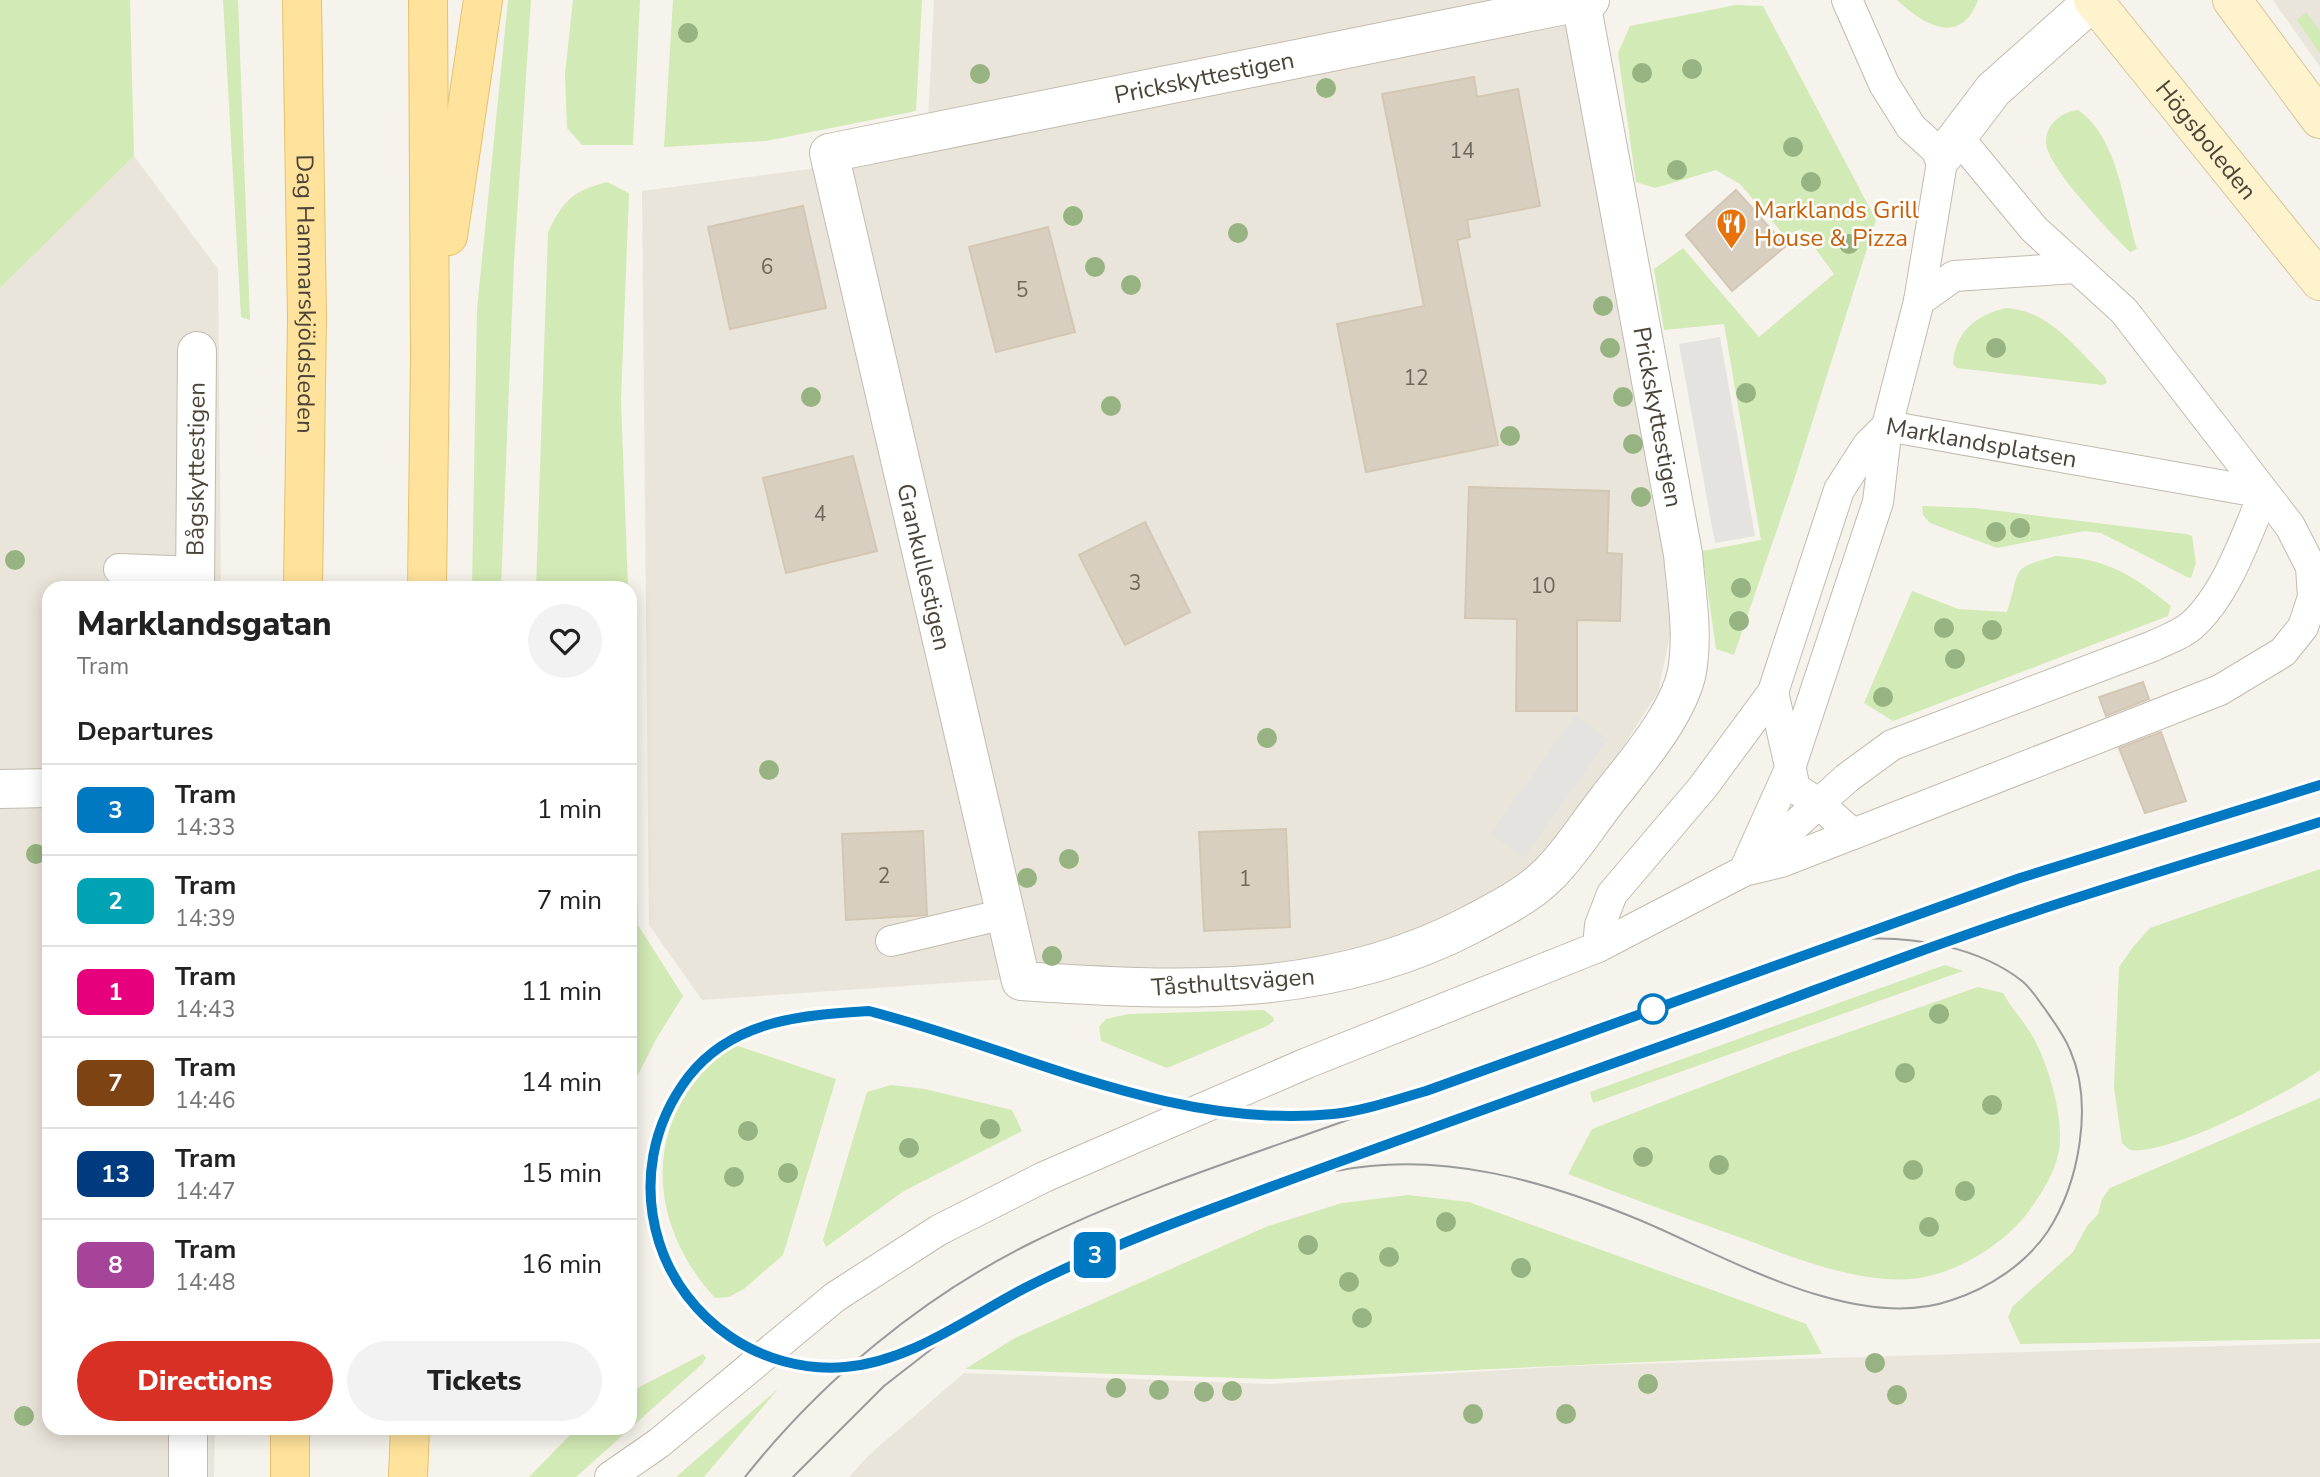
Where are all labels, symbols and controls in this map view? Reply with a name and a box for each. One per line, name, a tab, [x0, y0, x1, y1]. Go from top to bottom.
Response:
street label: Prickskyttestigen	[1111, 44, 1297, 111]
street label: Högsboleden	[2148, 74, 2264, 206]
house number: 14	[1449, 137, 1475, 165]
street label: Dag Hammarskjöldsleden	[288, 154, 323, 434]
place label: Marklands Grill House & Pizza	[1754, 194, 1919, 254]
restaurant icon: Marklands Grill House & Pizza	[1714, 207, 1748, 251]
house number: 6	[761, 253, 773, 281]
house number: 5	[1016, 276, 1028, 304]
street label: Prickskyttestigen	[1625, 324, 1690, 510]
house number: 12	[1403, 364, 1429, 392]
street label: Bågskyttestigen	[179, 382, 213, 556]
street label: Marklandsplatsen	[1884, 410, 2079, 475]
street label: Grankullestigen	[889, 480, 959, 654]
house number: 4	[814, 500, 826, 528]
house number: 3	[1129, 569, 1141, 597]
house number: 10	[1530, 572, 1556, 600]
text: Marklandsgatan	[77, 602, 332, 647]
button: heart	[528, 604, 602, 678]
text: Tram	[77, 651, 129, 682]
text: Departures	[77, 714, 213, 749]
text: Tram	[175, 777, 236, 812]
text: 1 min	[537, 792, 602, 827]
text: 3	[108, 794, 123, 826]
text: 14:33	[175, 812, 235, 843]
house number: 2	[878, 862, 890, 890]
house number: 1	[1239, 865, 1251, 893]
text: Tram	[175, 868, 236, 903]
text: 7 min	[537, 883, 602, 918]
text: 2	[108, 885, 123, 917]
text: 14:39	[175, 903, 235, 934]
text: Tram	[175, 959, 236, 994]
street label: Tåsthultsvägen	[1150, 960, 1316, 1004]
text: 11 min	[521, 974, 602, 1009]
text: 1	[108, 976, 123, 1008]
text: 14:43	[175, 994, 235, 1025]
unlabelled marker	[1638, 994, 1668, 1024]
text: Tram	[175, 1050, 236, 1085]
text: 14 min	[521, 1065, 602, 1100]
text: 7	[108, 1067, 123, 1099]
text: 14:46	[175, 1085, 235, 1116]
text: Tram	[175, 1141, 236, 1176]
text: 15 min	[521, 1156, 602, 1191]
text: 13	[101, 1158, 130, 1190]
text: 14:47	[175, 1176, 235, 1207]
text: Tram	[175, 1232, 236, 1267]
line badge: 3	[1072, 1232, 1118, 1278]
text: 3	[1088, 1239, 1102, 1271]
text: 16 min	[521, 1247, 602, 1282]
text: 8	[108, 1249, 123, 1281]
text: 14:48	[175, 1267, 235, 1298]
button: Directions	[77, 1341, 333, 1421]
button: Tickets	[347, 1341, 602, 1421]

